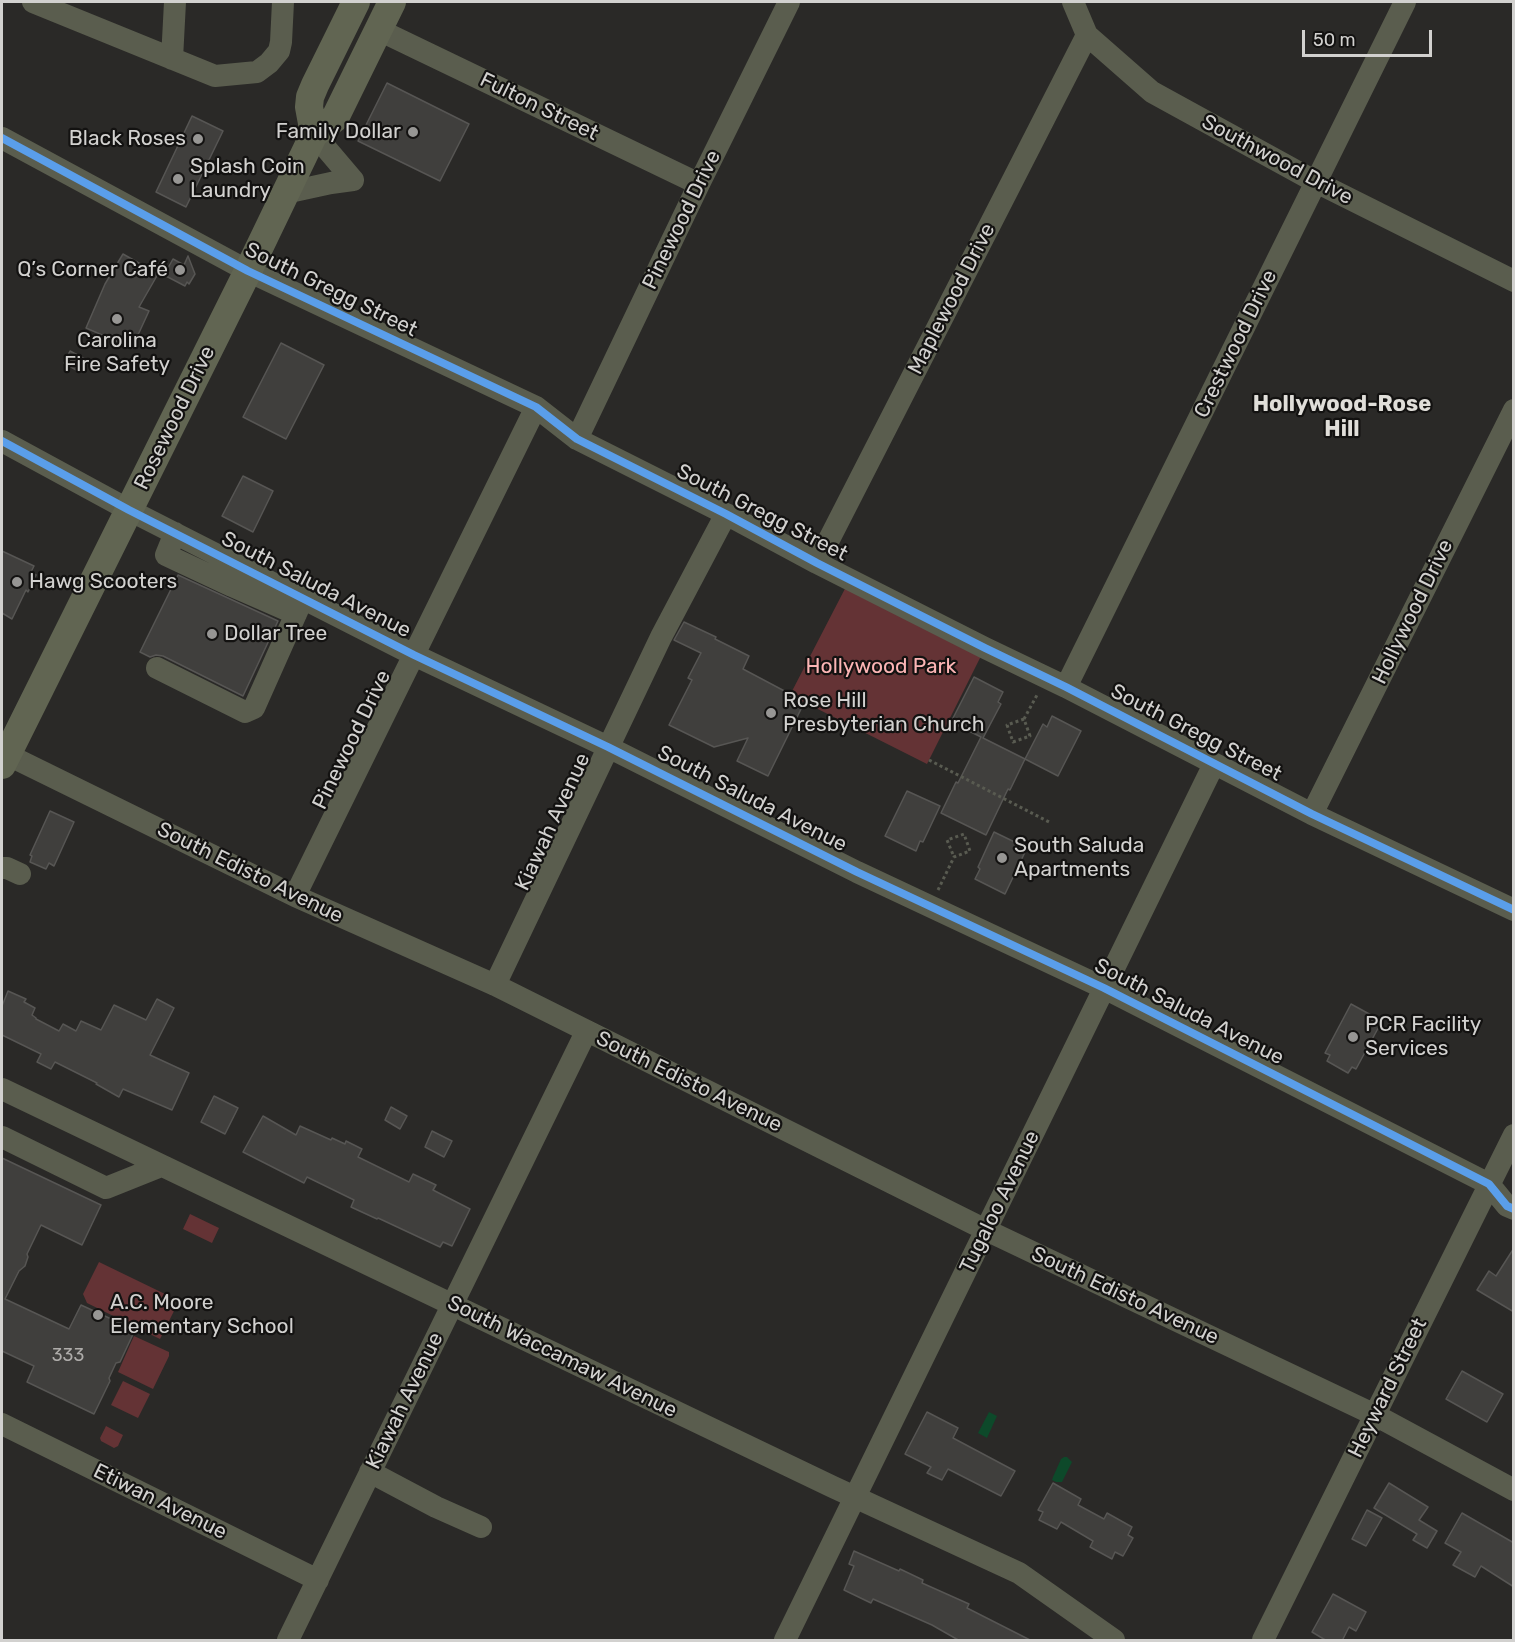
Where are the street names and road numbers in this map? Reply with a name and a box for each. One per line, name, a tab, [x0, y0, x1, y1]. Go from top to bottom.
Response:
street label: Fulton Street	[476, 67, 602, 147]
street label: Southwood Drive	[1197, 110, 1357, 210]
street label: Pinewood Drive	[637, 146, 727, 294]
street label: Maplewood Drive	[903, 219, 1001, 379]
street label: South Gregg Street	[241, 237, 421, 343]
street label: Crestwood Drive	[1189, 266, 1283, 422]
street label: Rosewood Drive	[129, 342, 221, 494]
street label: South Gregg Street	[672, 459, 852, 567]
street label: South Saluda Avenue	[217, 526, 415, 644]
street label: Hollywood Drive	[1367, 536, 1459, 688]
street label: Pinewood Drive	[307, 666, 397, 814]
street label: South Gregg Street	[1106, 679, 1286, 787]
street label: South Saluda Avenue	[653, 740, 851, 858]
street label: Kiawah Avenue	[510, 749, 596, 895]
street label: South Edisto Avenue	[153, 817, 347, 929]
street label: South Saluda Avenue	[1090, 953, 1288, 1071]
street label: South Edisto Avenue	[592, 1026, 786, 1138]
street label: Tugaloo Avenue	[955, 1127, 1045, 1277]
street label: South Edisto Avenue	[1027, 1242, 1223, 1350]
street label: South Waccamaw Avenue	[443, 1290, 681, 1424]
street label: Heyward Street	[1343, 1314, 1433, 1462]
street label: Kiawah Avenue	[361, 1329, 449, 1473]
street label: Etiwan Avenue	[89, 1459, 231, 1545]

